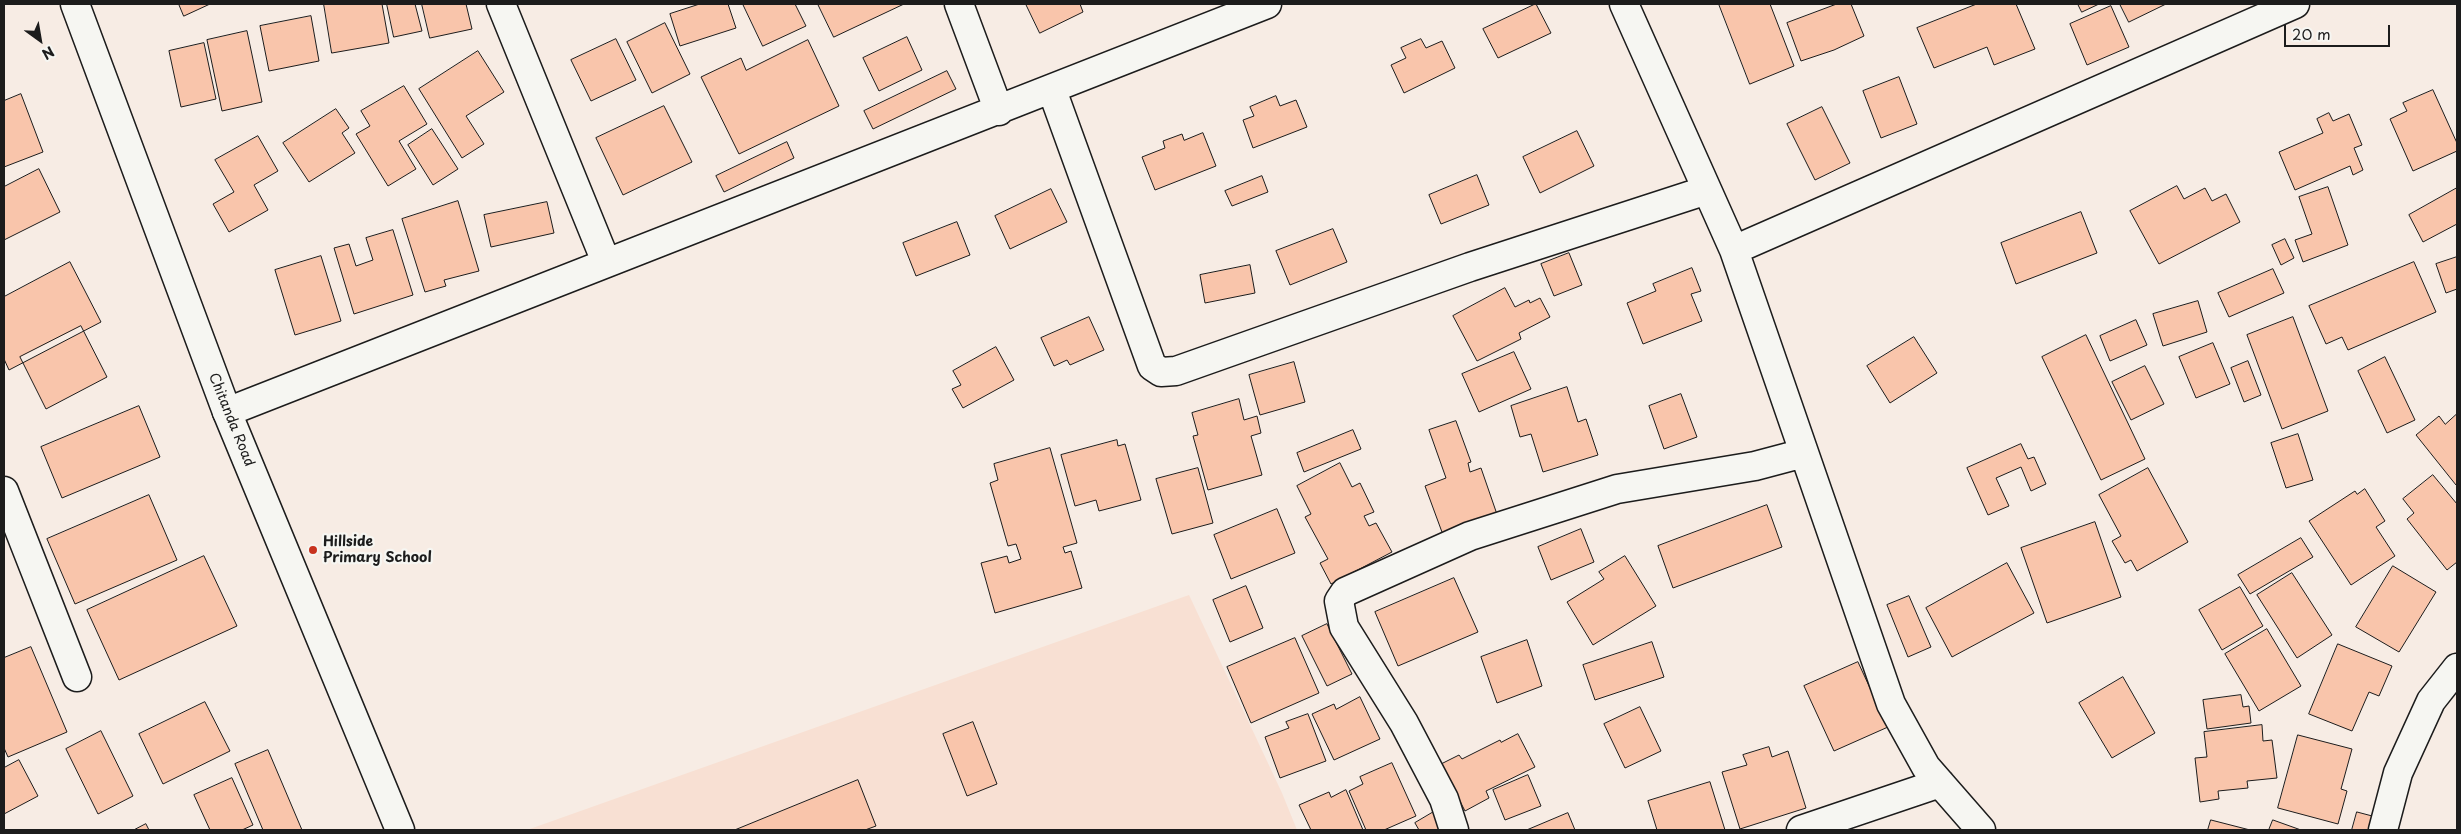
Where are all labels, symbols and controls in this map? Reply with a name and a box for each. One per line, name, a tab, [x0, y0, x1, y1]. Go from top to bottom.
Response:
north arrow	[15, 15, 65, 65]
scale bar	[2286, 15, 2392, 47]
text: 20 m	[2292, 22, 2331, 45]
text: N	[38, 41, 58, 65]
street label: Chitanda Road	[205, 371, 257, 469]
place label: Hillside Primary School	[323, 534, 432, 566]
marker: Hillside Primary School	[307, 544, 319, 556]

